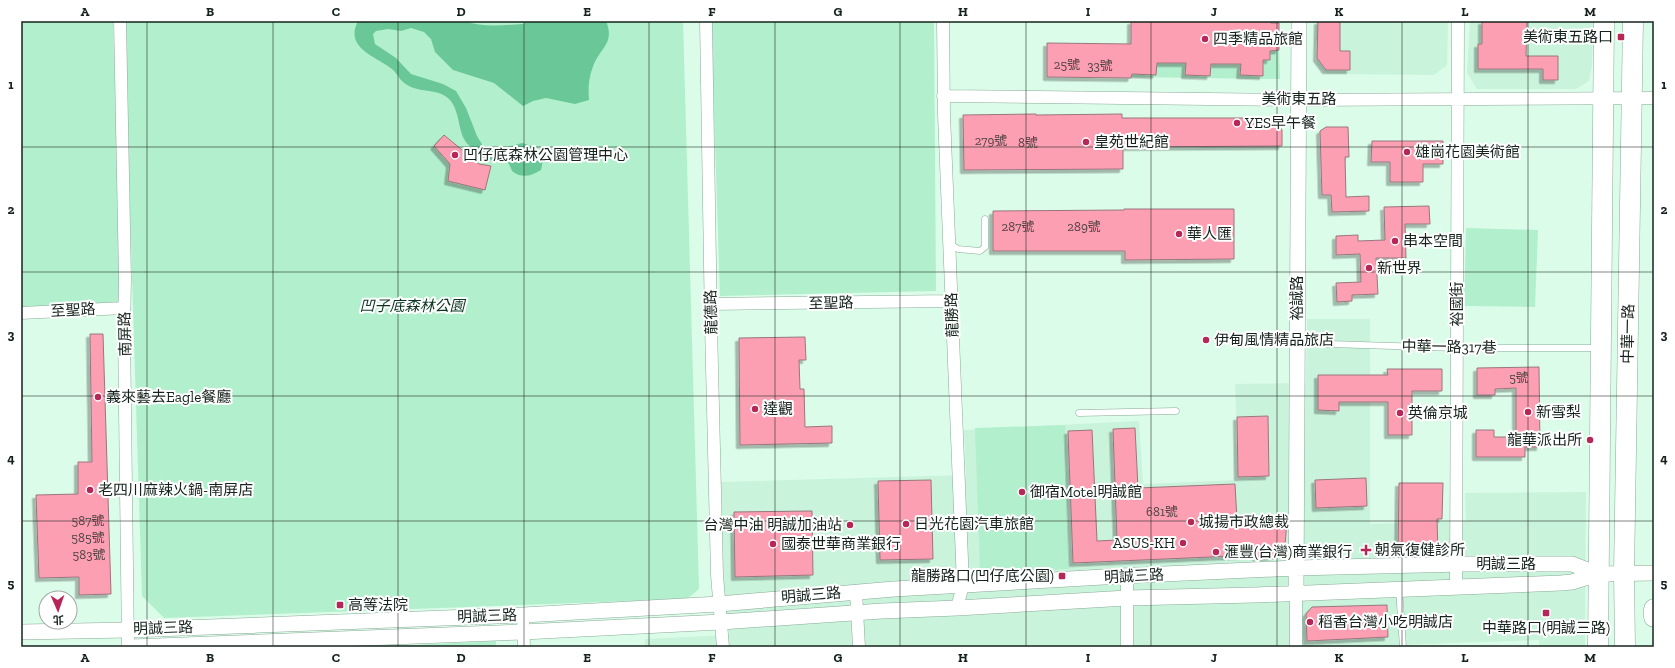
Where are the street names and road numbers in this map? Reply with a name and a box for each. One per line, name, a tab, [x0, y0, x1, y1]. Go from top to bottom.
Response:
street label: 美術東五路	[1261, 90, 1337, 108]
street label: 裕誠路	[1288, 275, 1306, 321]
street label: 裕國街	[1448, 281, 1466, 327]
street label: 龍德路	[702, 289, 720, 335]
street label: 龍勝路	[942, 292, 962, 338]
street label: 至聖路	[808, 294, 854, 312]
street label: 至聖路	[50, 300, 96, 320]
street label: 中華一路	[1618, 304, 1638, 364]
street label: 南屏路	[116, 311, 134, 357]
street label: 中華一路317巷	[1401, 337, 1497, 357]
street label: 明誠三路	[1476, 555, 1536, 573]
street label: 明誠三路	[1104, 565, 1164, 587]
street label: 明誠三路	[780, 583, 842, 607]
street label: 明誠三路	[457, 606, 517, 626]
street label: 明誠三路	[133, 618, 193, 638]

